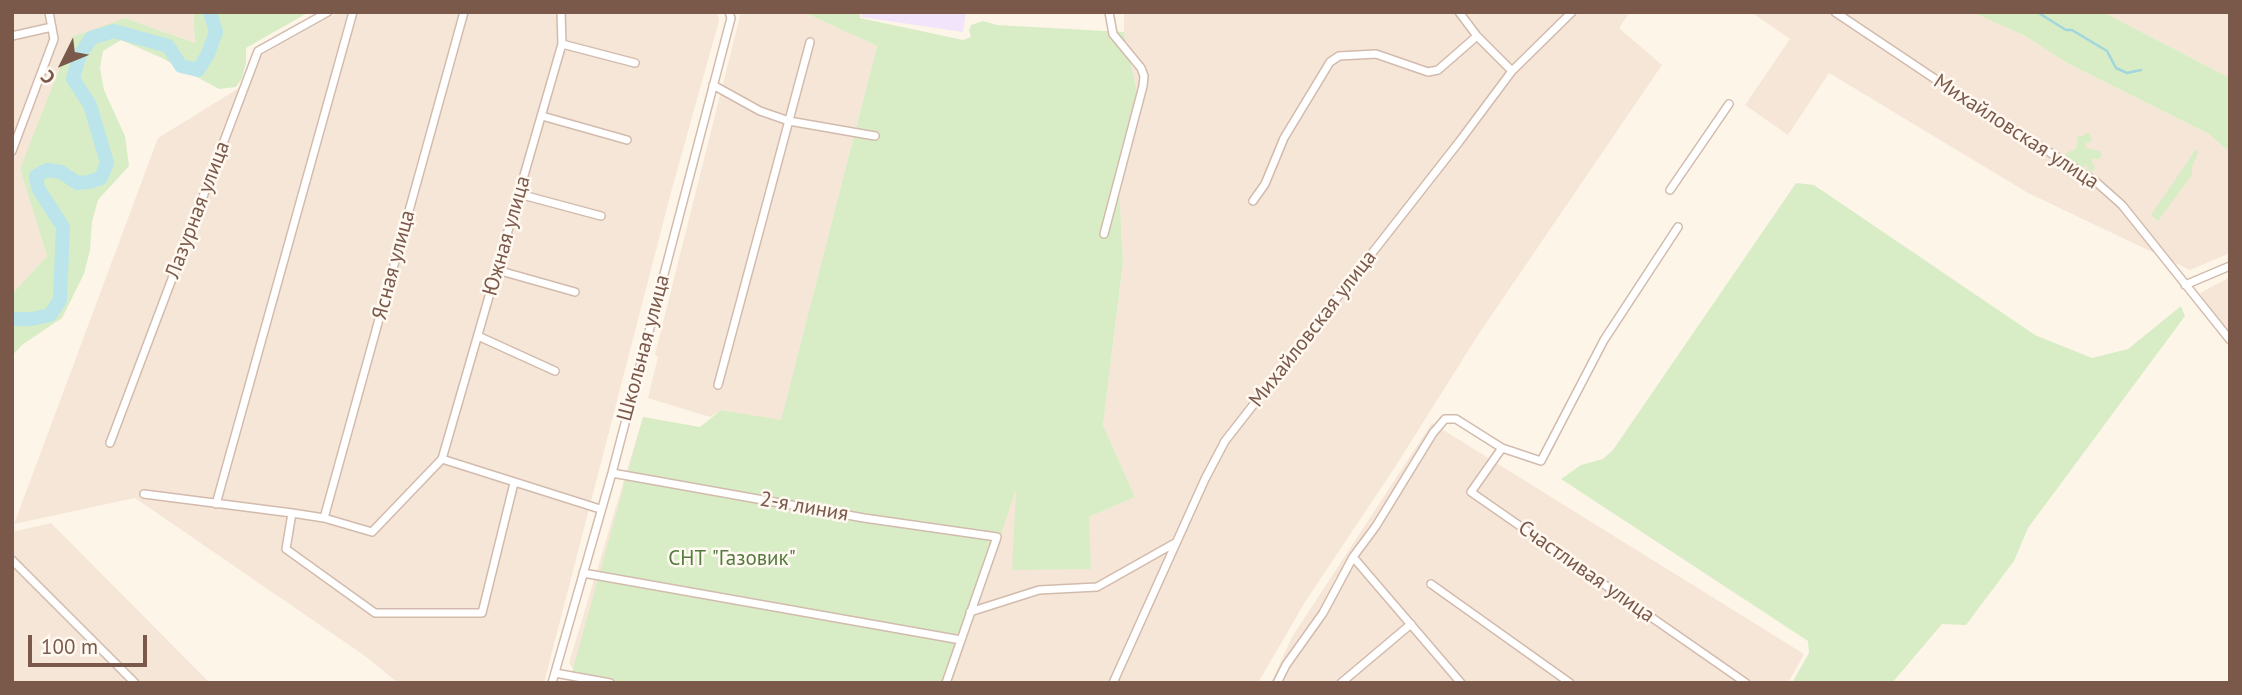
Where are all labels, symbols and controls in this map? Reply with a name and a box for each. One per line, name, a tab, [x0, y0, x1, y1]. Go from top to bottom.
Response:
north arrow	[28, 28, 98, 98]
text: С	[35, 65, 60, 89]
street label: Михайловская улица	[1929, 69, 2103, 195]
street label: Лазурная улица	[160, 138, 236, 282]
street label: Южная улица	[478, 173, 536, 299]
street label: Ясная улица	[367, 208, 421, 322]
street label: Михайловская улица	[1244, 246, 1382, 412]
street label: Школьная улица	[612, 272, 676, 424]
street label: 2-я линия	[758, 487, 850, 527]
street label: Счастливая улица	[1513, 516, 1659, 628]
park label: СНТ "Газовик"	[668, 546, 796, 572]
scale bar	[32, 622, 150, 666]
text: 100 m	[41, 633, 98, 660]

